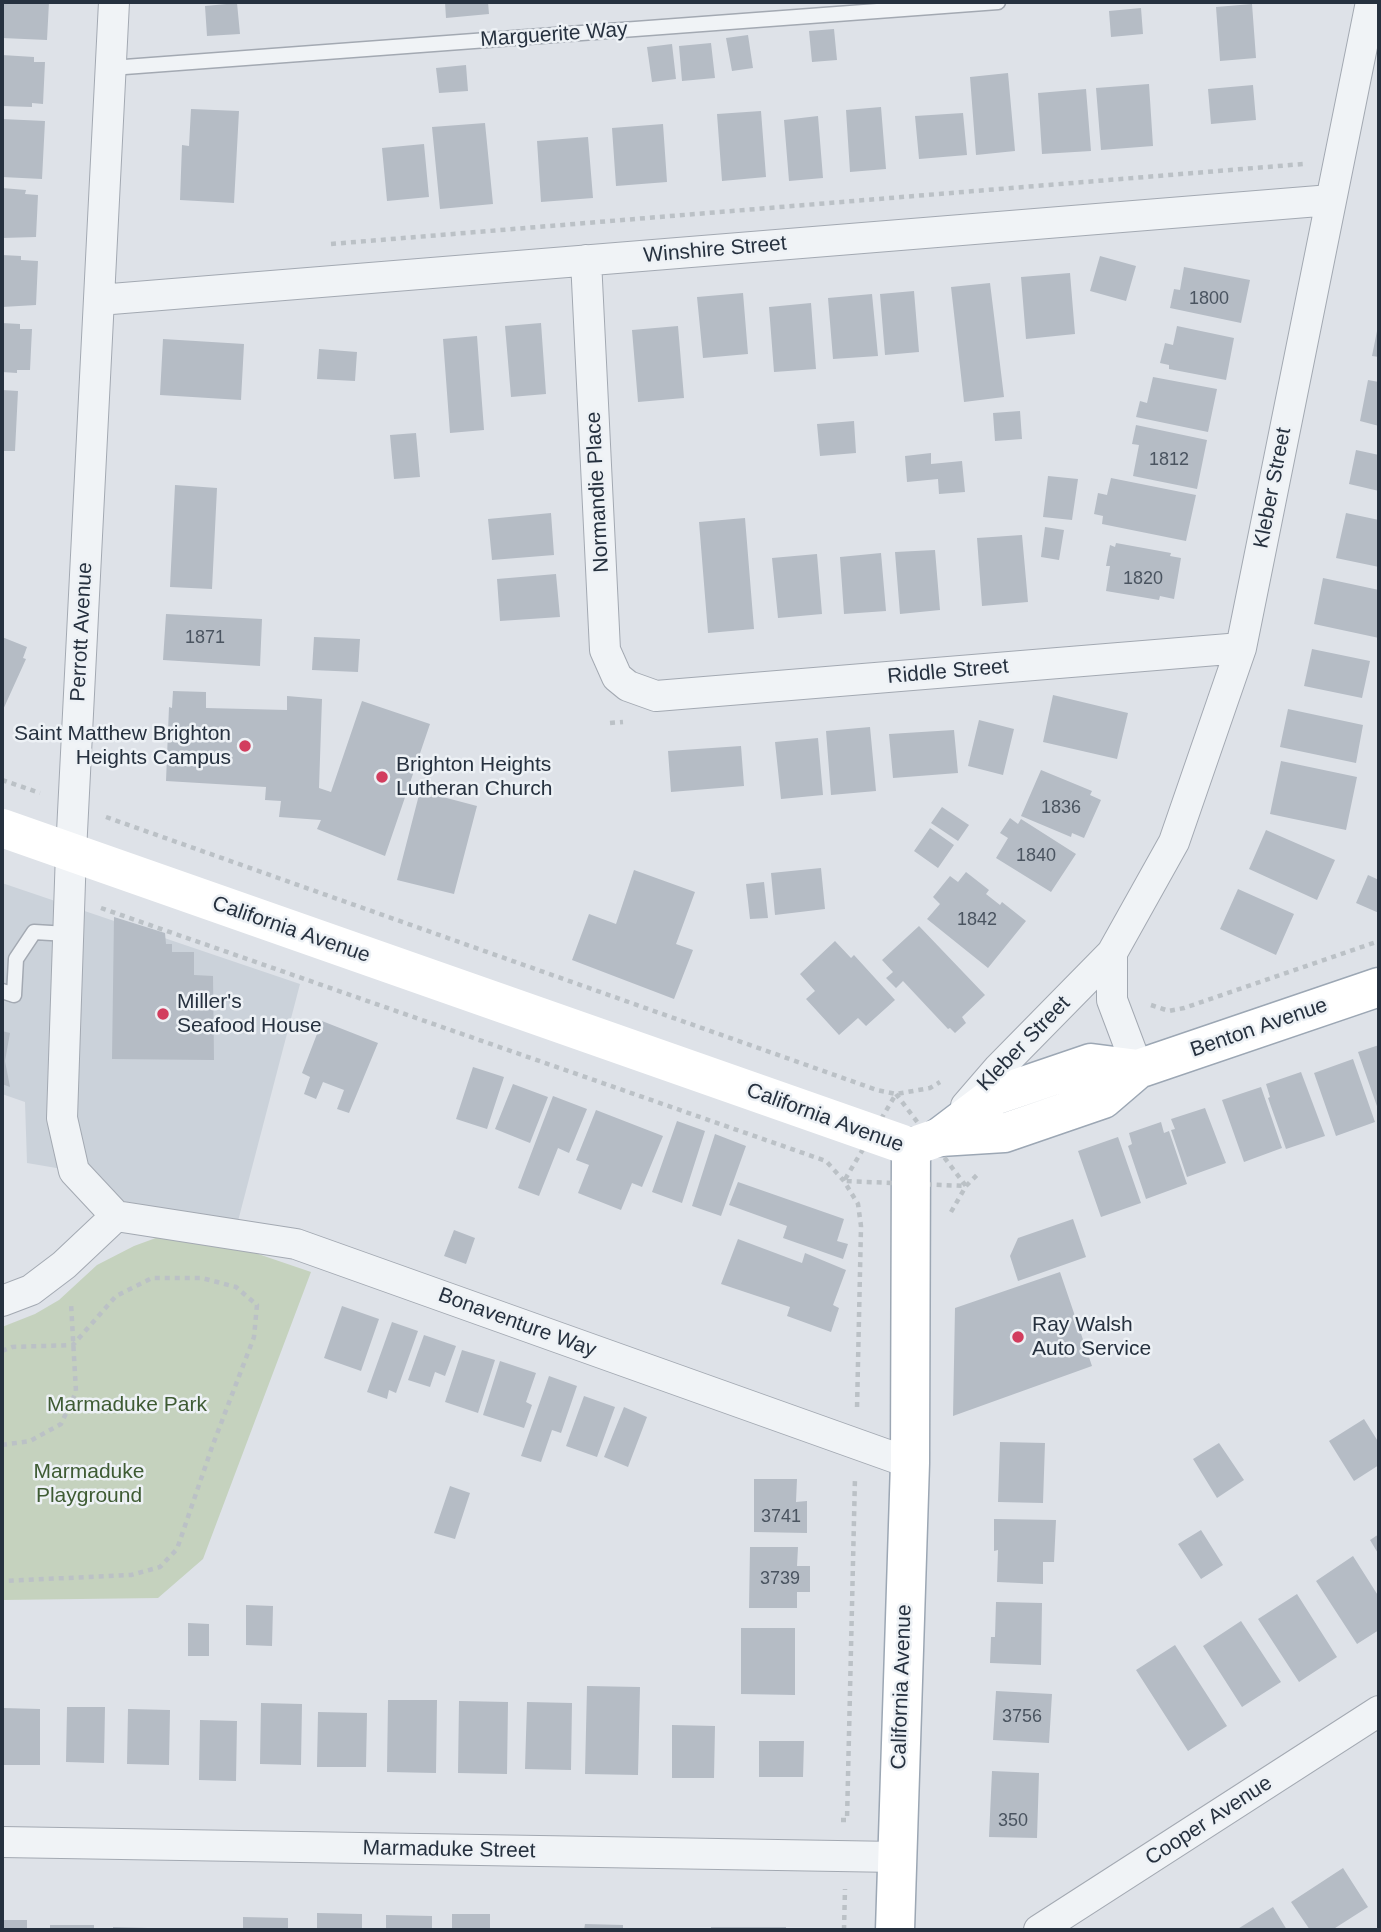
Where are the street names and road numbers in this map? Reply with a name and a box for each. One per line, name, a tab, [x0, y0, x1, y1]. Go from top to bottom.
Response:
street label: Marguerite Way	[480, 17, 628, 53]
street label: Winshire Street	[642, 231, 788, 269]
street label: Normandie Place	[581, 411, 615, 573]
street label: Kleber Street	[1249, 425, 1297, 551]
street label: Perrott Avenue	[66, 562, 98, 702]
street label: Riddle Street	[886, 654, 1010, 690]
street label: California Avenue	[209, 891, 373, 969]
street label: Kleber Street	[972, 991, 1076, 1097]
street label: Benton Avenue	[1187, 993, 1331, 1063]
street label: California Avenue	[743, 1078, 907, 1158]
street label: Bonaventure Way	[435, 1283, 599, 1363]
street label: California Avenue	[887, 1604, 917, 1770]
street label: Cooper Avenue	[1141, 1771, 1277, 1871]
street label: Marmaduke Street	[362, 1836, 536, 1864]

